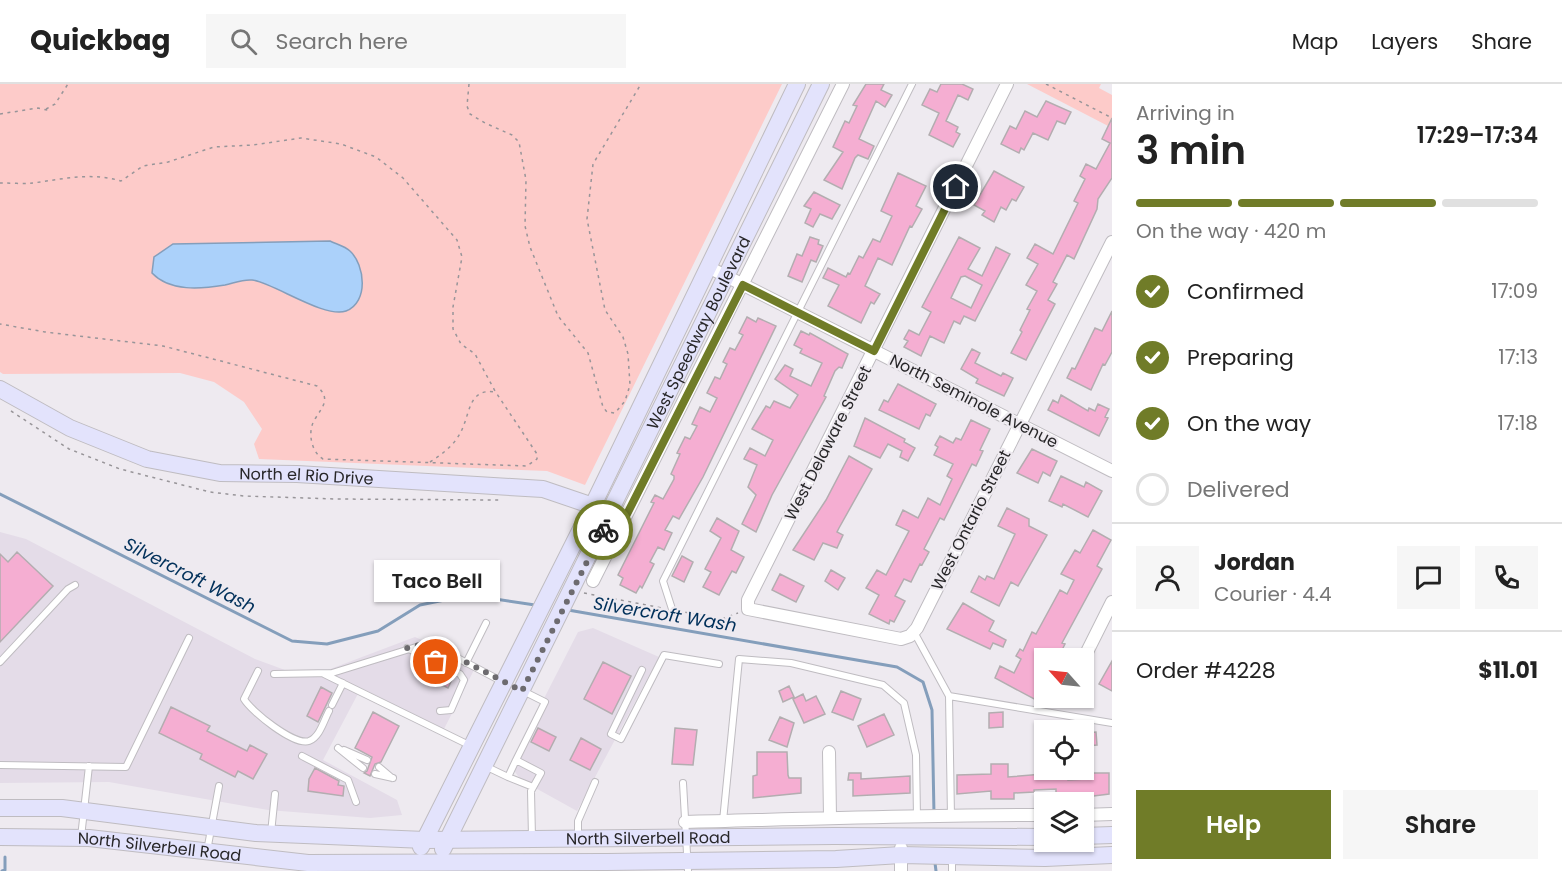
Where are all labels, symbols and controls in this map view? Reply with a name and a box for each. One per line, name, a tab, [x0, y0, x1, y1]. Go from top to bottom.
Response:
search box	[206, 14, 626, 68]
text: Quickbag	[30, 21, 170, 60]
icon: search	[227, 25, 260, 58]
text: Search here	[275, 26, 408, 57]
text: Map	[1292, 27, 1338, 56]
text: Layers	[1371, 27, 1438, 56]
text: Share	[1471, 27, 1532, 56]
text: Arriving in	[1136, 99, 1235, 127]
text: 17:29–17:34	[1417, 120, 1538, 151]
text: 3 min	[1136, 123, 1246, 178]
pin	[930, 161, 981, 212]
icon: home	[939, 170, 972, 203]
text: On the way · 420 m	[1136, 217, 1326, 245]
street label: West Speedway Boulevard	[641, 232, 756, 433]
icon: check	[1136, 275, 1169, 308]
text: Confirmed	[1187, 276, 1304, 307]
text: 17:09	[1491, 277, 1538, 305]
icon: check	[1136, 341, 1169, 374]
text: Preparing	[1187, 342, 1294, 373]
text: 17:13	[1498, 343, 1538, 371]
street label: North Seminole Avenue	[886, 348, 1062, 454]
street label: West Delaware Street	[779, 361, 877, 524]
icon: check	[1136, 407, 1169, 440]
text: On the way	[1187, 408, 1311, 439]
text: 17:18	[1497, 409, 1538, 437]
street label: West Ontario Street	[926, 446, 1016, 594]
street label: North el Rio Drive	[239, 462, 374, 490]
text: Delivered	[1187, 474, 1290, 505]
courier	[573, 500, 633, 560]
icon: bike	[587, 514, 620, 547]
water label: Silvercroft Wash	[120, 531, 260, 619]
button: person	[1136, 546, 1199, 609]
button: chat	[1397, 546, 1460, 609]
button: phone	[1475, 546, 1538, 609]
text: Jordan	[1214, 547, 1295, 578]
callout: Taco Bell	[373, 560, 499, 602]
text: Taco Bell	[392, 567, 482, 595]
text: Courier · 4.4	[1214, 580, 1332, 608]
water label: Silvercroft Wash	[591, 590, 739, 638]
pin	[410, 636, 461, 687]
icon: bag	[419, 645, 452, 678]
north arrow	[1034, 648, 1094, 708]
map controls	[1034, 648, 1094, 852]
text: Order #4228	[1136, 655, 1276, 686]
text: $11.01	[1478, 655, 1538, 686]
button: locate	[1034, 720, 1094, 780]
button: Help	[1136, 790, 1331, 859]
button: Share	[1343, 790, 1538, 859]
button: layers	[1034, 792, 1094, 852]
street label: North Silverbell Road	[78, 826, 243, 867]
street label: North Silverbell Road	[566, 826, 731, 850]

